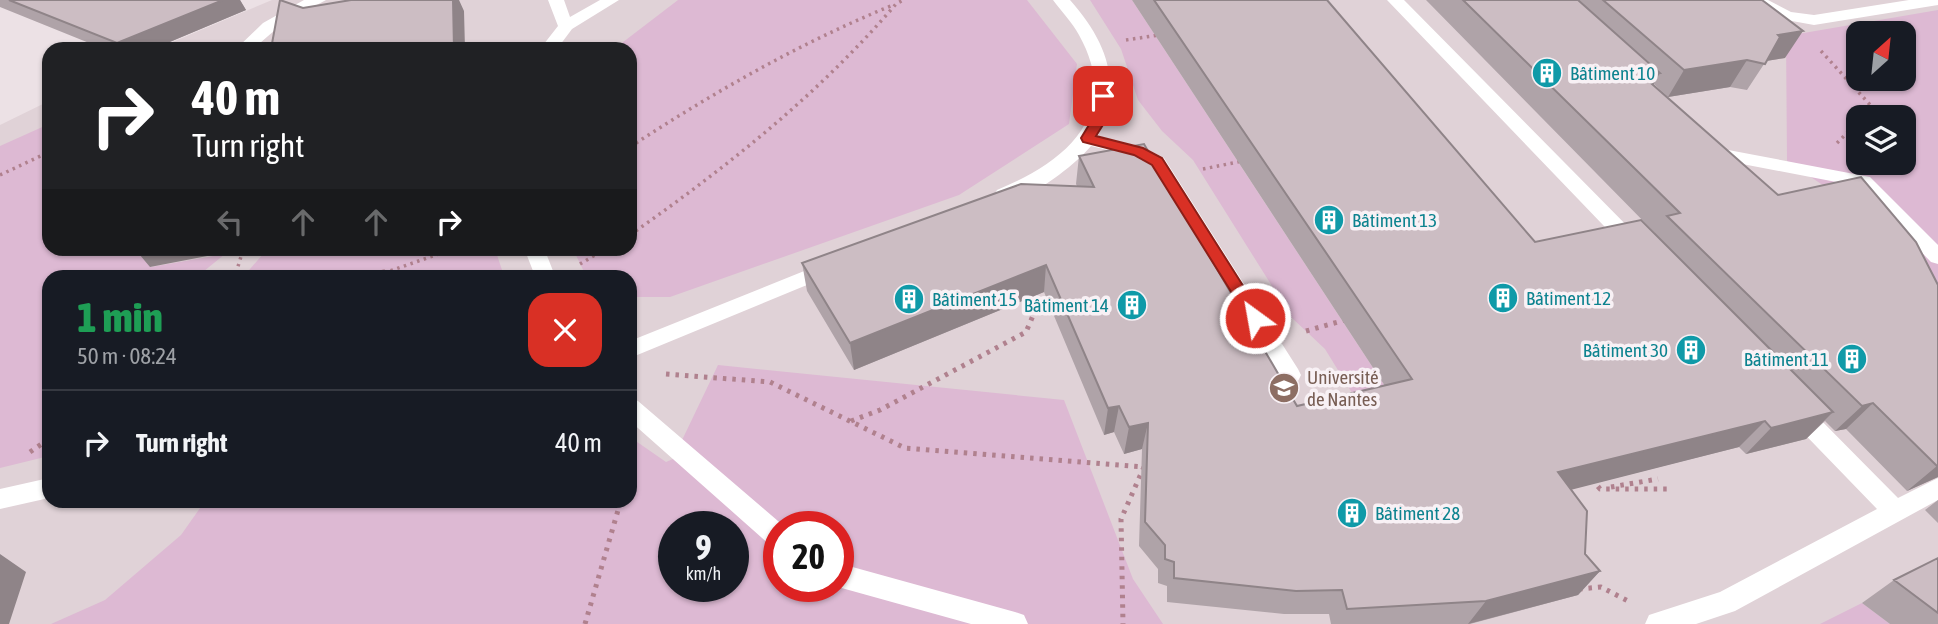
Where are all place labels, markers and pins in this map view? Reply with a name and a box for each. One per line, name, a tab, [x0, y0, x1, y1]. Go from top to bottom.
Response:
building icon: Bâtiment 10	[1530, 56, 1564, 90]
place label: Bâtiment 10	[1570, 62, 1655, 84]
pin	[1073, 66, 1133, 126]
building icon: Bâtiment 13	[1312, 203, 1346, 237]
place label: Bâtiment 13	[1352, 209, 1437, 231]
building icon: Bâtiment 12	[1486, 281, 1520, 315]
building icon: Bâtiment 15	[892, 282, 926, 316]
place label: Bâtiment 12	[1526, 287, 1611, 309]
place label: Bâtiment 15	[932, 288, 1017, 310]
building icon: Bâtiment 14	[1115, 288, 1149, 322]
place label: Bâtiment 14	[1024, 294, 1109, 316]
building icon: Bâtiment 30	[1674, 333, 1708, 367]
place label: Bâtiment 30	[1583, 339, 1668, 361]
building icon: Bâtiment 11	[1835, 342, 1869, 376]
place label: Bâtiment 11	[1744, 348, 1829, 370]
place label: Université de Nantes	[1307, 366, 1379, 410]
school or university icon: Université de Nantes	[1267, 371, 1301, 405]
building icon: Bâtiment 28	[1335, 496, 1369, 530]
place label: Bâtiment 28	[1375, 502, 1460, 524]

